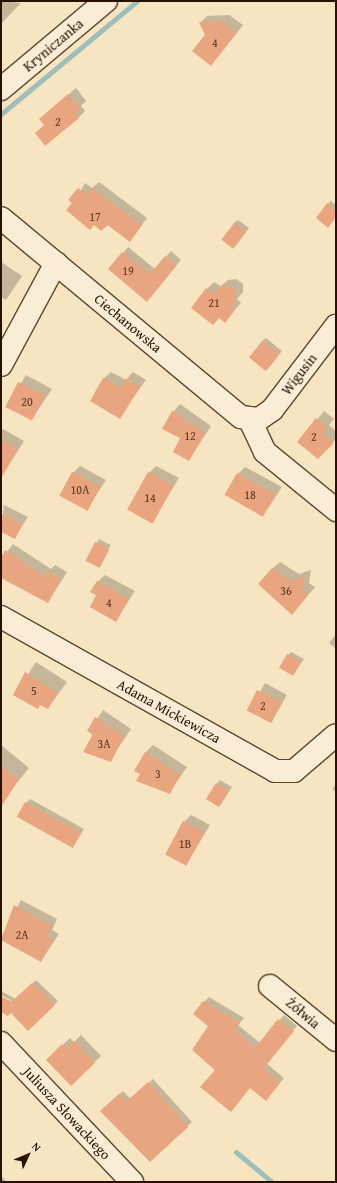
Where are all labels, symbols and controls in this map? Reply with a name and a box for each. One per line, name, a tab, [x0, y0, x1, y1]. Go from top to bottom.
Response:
street label: Kryniczanka	[20, 15, 86, 75]
house number: 4	[212, 36, 218, 50]
house number: 2	[55, 115, 61, 129]
house number: 17	[89, 210, 101, 224]
house number: 19	[122, 264, 134, 278]
street label: Ciechanowska	[91, 290, 165, 356]
house number: 21	[208, 296, 220, 310]
street label: Wigusin	[278, 350, 320, 398]
house number: 20	[21, 395, 33, 409]
house number: 12	[184, 429, 196, 443]
house number: 2	[311, 430, 317, 444]
house number: 10A	[71, 483, 89, 497]
house number: 18	[244, 488, 256, 502]
house number: 14	[144, 491, 156, 505]
house number: 36	[280, 584, 292, 598]
house number: 4	[106, 596, 112, 610]
street label: Adama Mickiewicza	[114, 676, 224, 746]
house number: 5	[31, 684, 37, 698]
house number: 2	[260, 699, 266, 713]
house number: 3A	[97, 737, 111, 751]
house number: 3	[155, 767, 161, 781]
house number: 1B	[179, 837, 191, 851]
house number: 2A	[15, 928, 29, 942]
street label: Żółwia	[283, 994, 323, 1032]
street label: Juliusza Słowackiego	[20, 1063, 114, 1163]
north arrow	[8, 1135, 48, 1175]
text: N	[28, 1138, 45, 1155]

